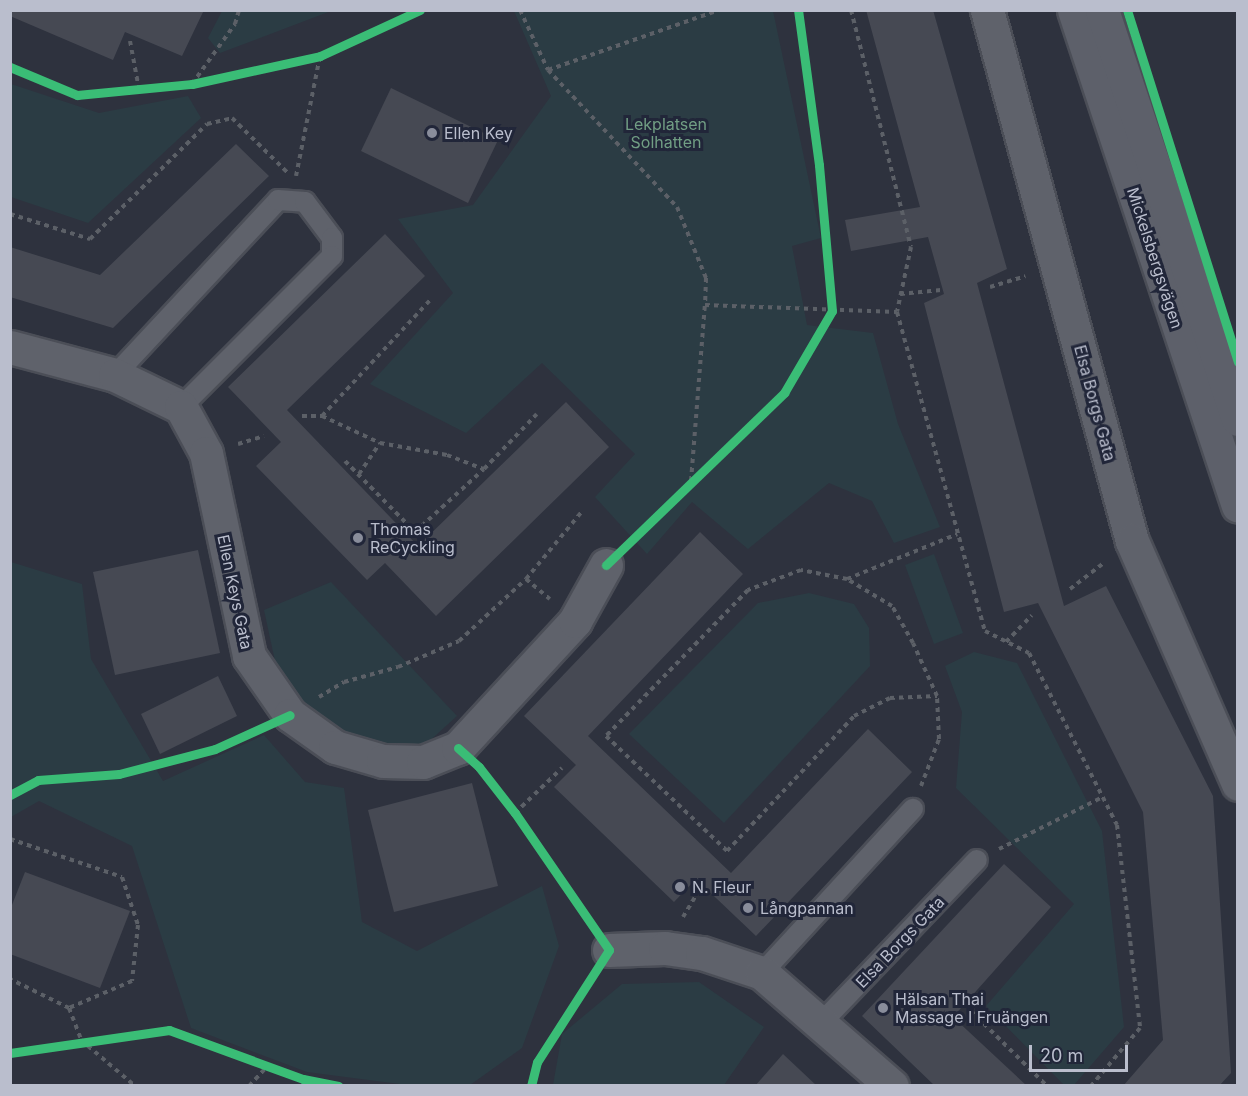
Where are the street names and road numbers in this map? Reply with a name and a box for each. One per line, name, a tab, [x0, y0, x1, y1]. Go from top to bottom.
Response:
street label: Mickelsbergsvägen	[1123, 185, 1187, 331]
street label: Elsa Borgs Gata	[1070, 343, 1120, 463]
street label: Ellen Keys Gata	[213, 533, 257, 651]
street label: Elsa Borgs Gata	[852, 892, 948, 992]

